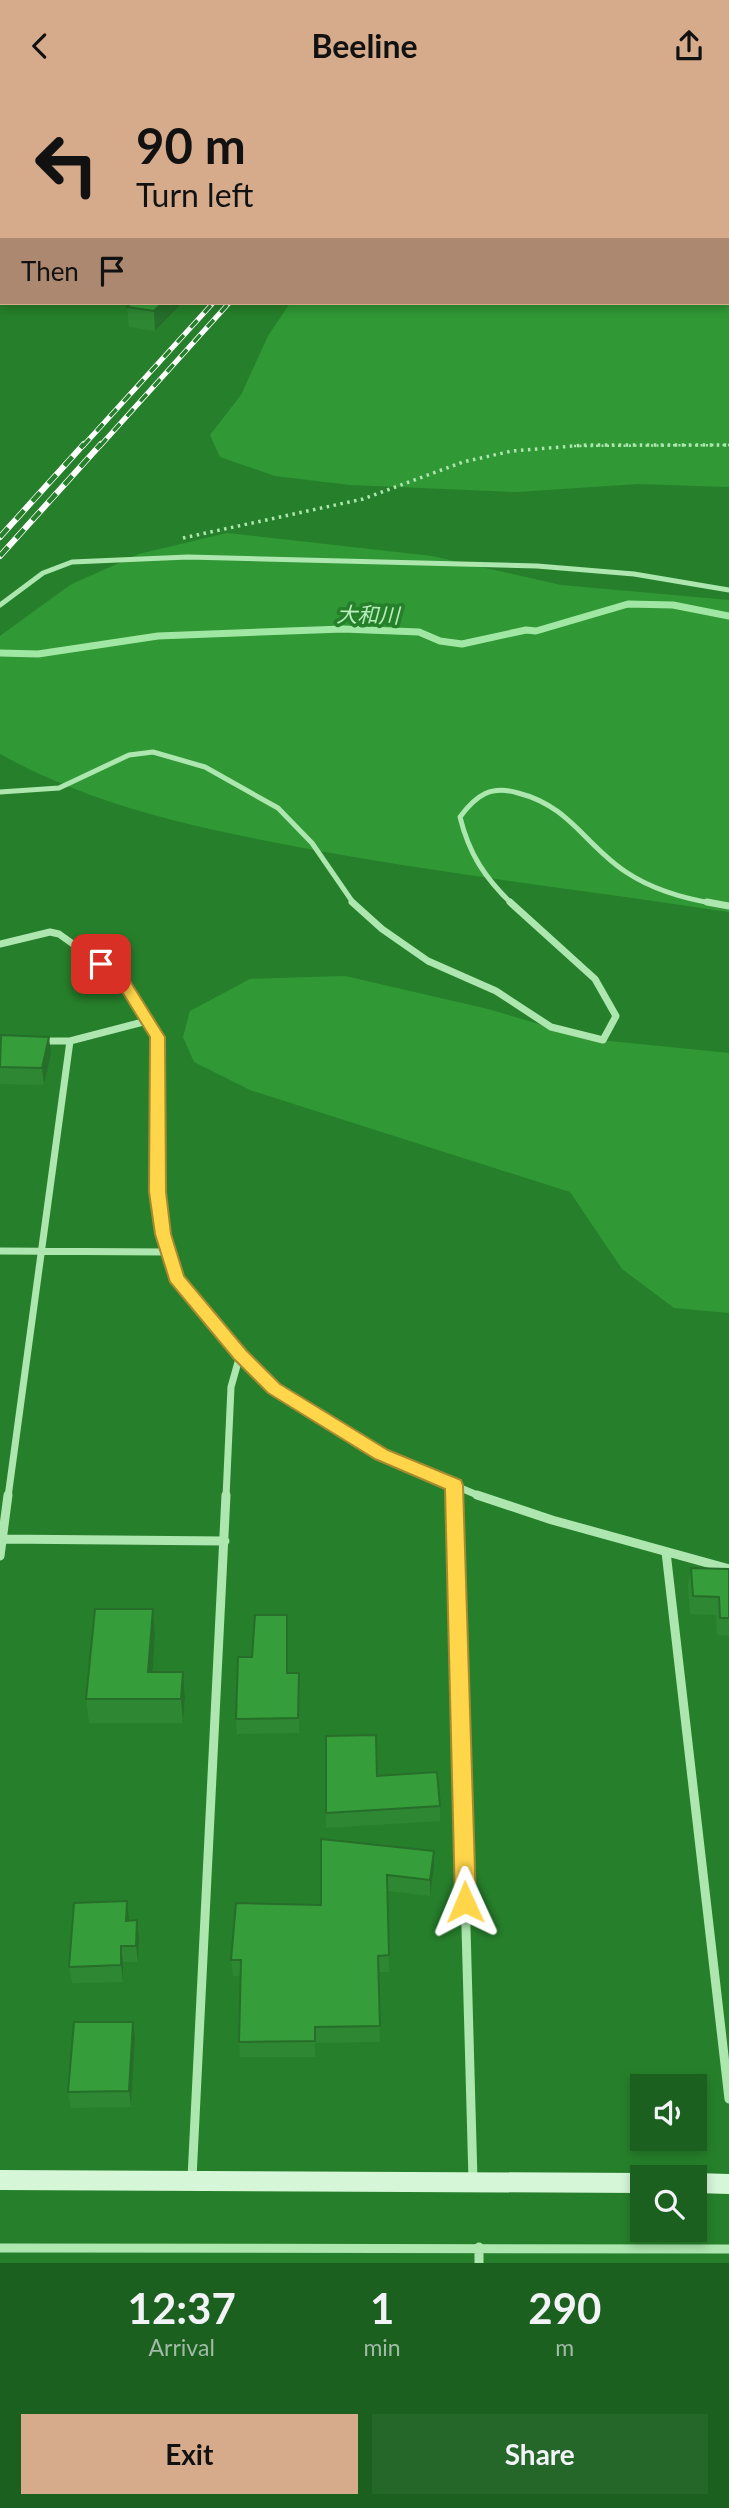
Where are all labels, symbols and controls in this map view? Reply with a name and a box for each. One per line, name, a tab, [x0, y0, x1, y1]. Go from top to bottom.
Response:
text: Beeline	[311, 26, 418, 65]
icon: back	[21, 27, 59, 65]
icon: share	[670, 27, 708, 65]
text: 90 m	[136, 116, 246, 174]
icon: left	[21, 119, 112, 210]
text: Turn left	[136, 175, 253, 214]
icon: arrive	[93, 252, 131, 290]
text: Then	[21, 255, 79, 287]
water label: 大和川	[336, 601, 402, 627]
pin	[71, 934, 131, 994]
icon: arrive	[82, 945, 120, 983]
position arrow	[428, 1865, 502, 1939]
map controls	[630, 2074, 707, 2242]
button: sound	[630, 2074, 707, 2151]
button: search	[630, 2165, 707, 2242]
text: 12:37	[128, 2283, 236, 2333]
text: 1	[370, 2283, 394, 2333]
text: 290	[528, 2283, 601, 2333]
text: Arrival	[149, 2333, 215, 2361]
text: min	[363, 2333, 401, 2361]
text: m	[555, 2333, 574, 2361]
button: Exit	[21, 2414, 358, 2494]
button: Share	[372, 2414, 708, 2494]

